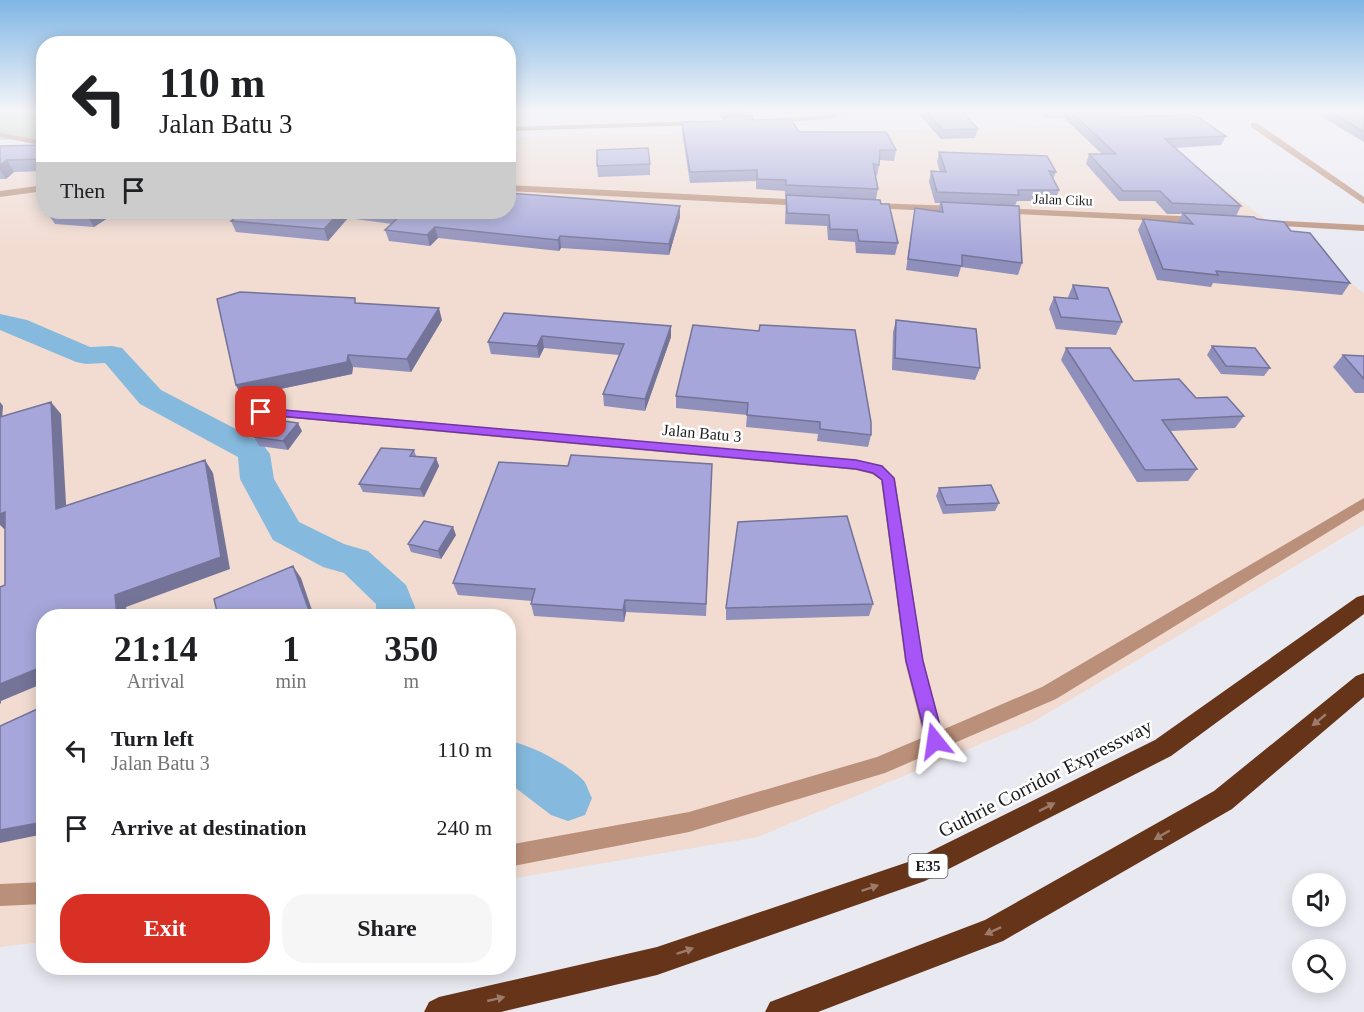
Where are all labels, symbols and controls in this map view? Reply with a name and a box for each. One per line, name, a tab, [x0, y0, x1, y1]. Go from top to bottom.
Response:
icon: left	[60, 60, 138, 138]
text: 110 m	[159, 60, 265, 106]
text: Jalan Batu 3	[159, 109, 292, 139]
icon: arrive	[117, 174, 150, 207]
text: Then	[60, 178, 105, 203]
street label: Jalan Ciku	[1033, 191, 1093, 209]
pin	[235, 386, 286, 437]
icon: arrive	[244, 395, 277, 428]
street label: Jalan Batu 3	[662, 421, 742, 445]
text: 21:14	[114, 629, 198, 669]
text: 1	[282, 629, 300, 669]
text: 350	[384, 629, 438, 669]
text: Arrival	[127, 670, 185, 692]
text: min	[275, 670, 307, 692]
text: m	[404, 670, 419, 692]
position arrow	[903, 709, 967, 773]
one-way arrow	[1312, 713, 1327, 726]
street label: Guthrie Corridor Expressway	[935, 714, 1156, 842]
text: Turn left	[111, 726, 194, 751]
icon: left	[60, 734, 93, 767]
text: 110 m	[437, 737, 492, 762]
text: Jalan Batu 3	[111, 752, 210, 774]
one-way arrow	[1038, 802, 1055, 811]
icon: arrive	[60, 812, 93, 845]
text: Arrive at destination	[111, 815, 307, 840]
text: 240 m	[436, 815, 492, 840]
one-way arrow	[1154, 829, 1170, 840]
road number: E35	[908, 854, 948, 878]
map controls	[1292, 873, 1346, 993]
button: sound	[1292, 873, 1346, 927]
one-way arrow	[861, 883, 879, 892]
button: Exit	[60, 894, 270, 963]
button: Share	[282, 894, 492, 963]
one-way arrow	[984, 926, 1001, 935]
button: search	[1292, 939, 1346, 993]
one-way arrow	[676, 945, 694, 955]
one-way arrow	[487, 993, 505, 1003]

